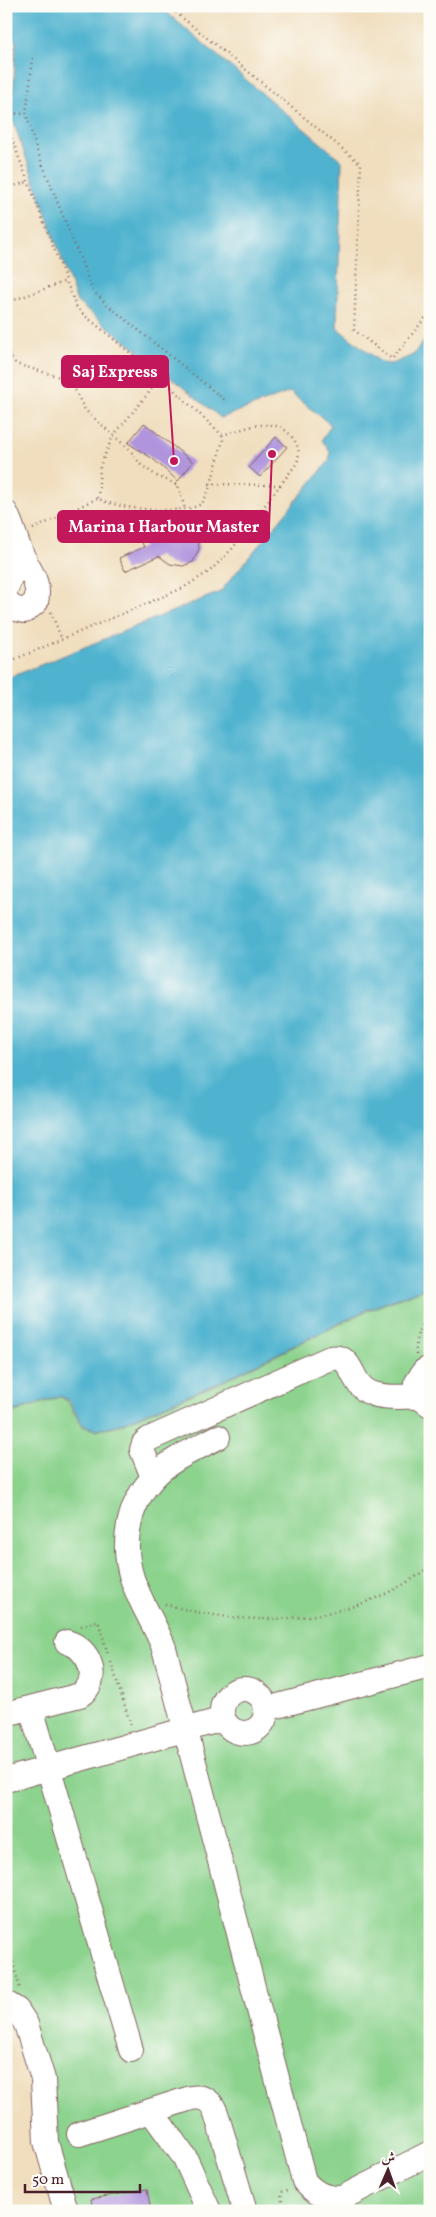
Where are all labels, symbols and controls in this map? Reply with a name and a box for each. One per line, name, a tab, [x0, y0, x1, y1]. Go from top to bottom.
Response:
callout: Saj Express	[62, 356, 168, 387]
text: Saj Express	[72, 362, 158, 384]
callout: Marina 1 Harbour Master	[58, 511, 269, 542]
text: Marina 1 Harbour Master	[69, 517, 260, 539]
north arrow	[364, 2144, 414, 2194]
text: ش	[381, 2149, 396, 2168]
scale bar	[25, 2162, 140, 2194]
text: 50 m	[32, 2170, 64, 2191]

